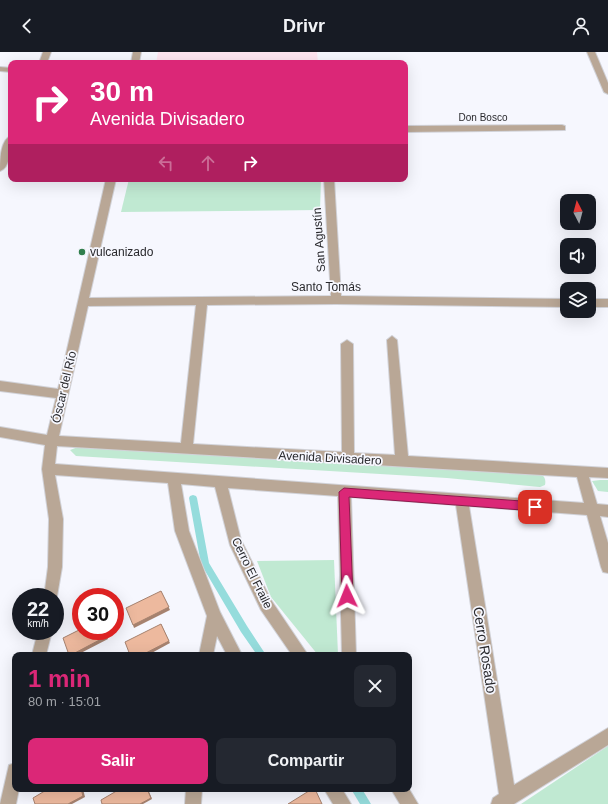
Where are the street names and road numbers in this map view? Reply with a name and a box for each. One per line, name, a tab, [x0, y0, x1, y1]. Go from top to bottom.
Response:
street label: Don Bosco	[459, 112, 508, 123]
street label: San Agustín	[310, 207, 328, 273]
street label: Santo Tomás	[291, 280, 361, 294]
street label: Óscar del Río	[48, 349, 79, 424]
street label: Avenida Divisadero	[278, 448, 382, 468]
street label: Cerro El Fraile	[229, 535, 275, 611]
street label: Cerro Rosado	[470, 606, 500, 694]

